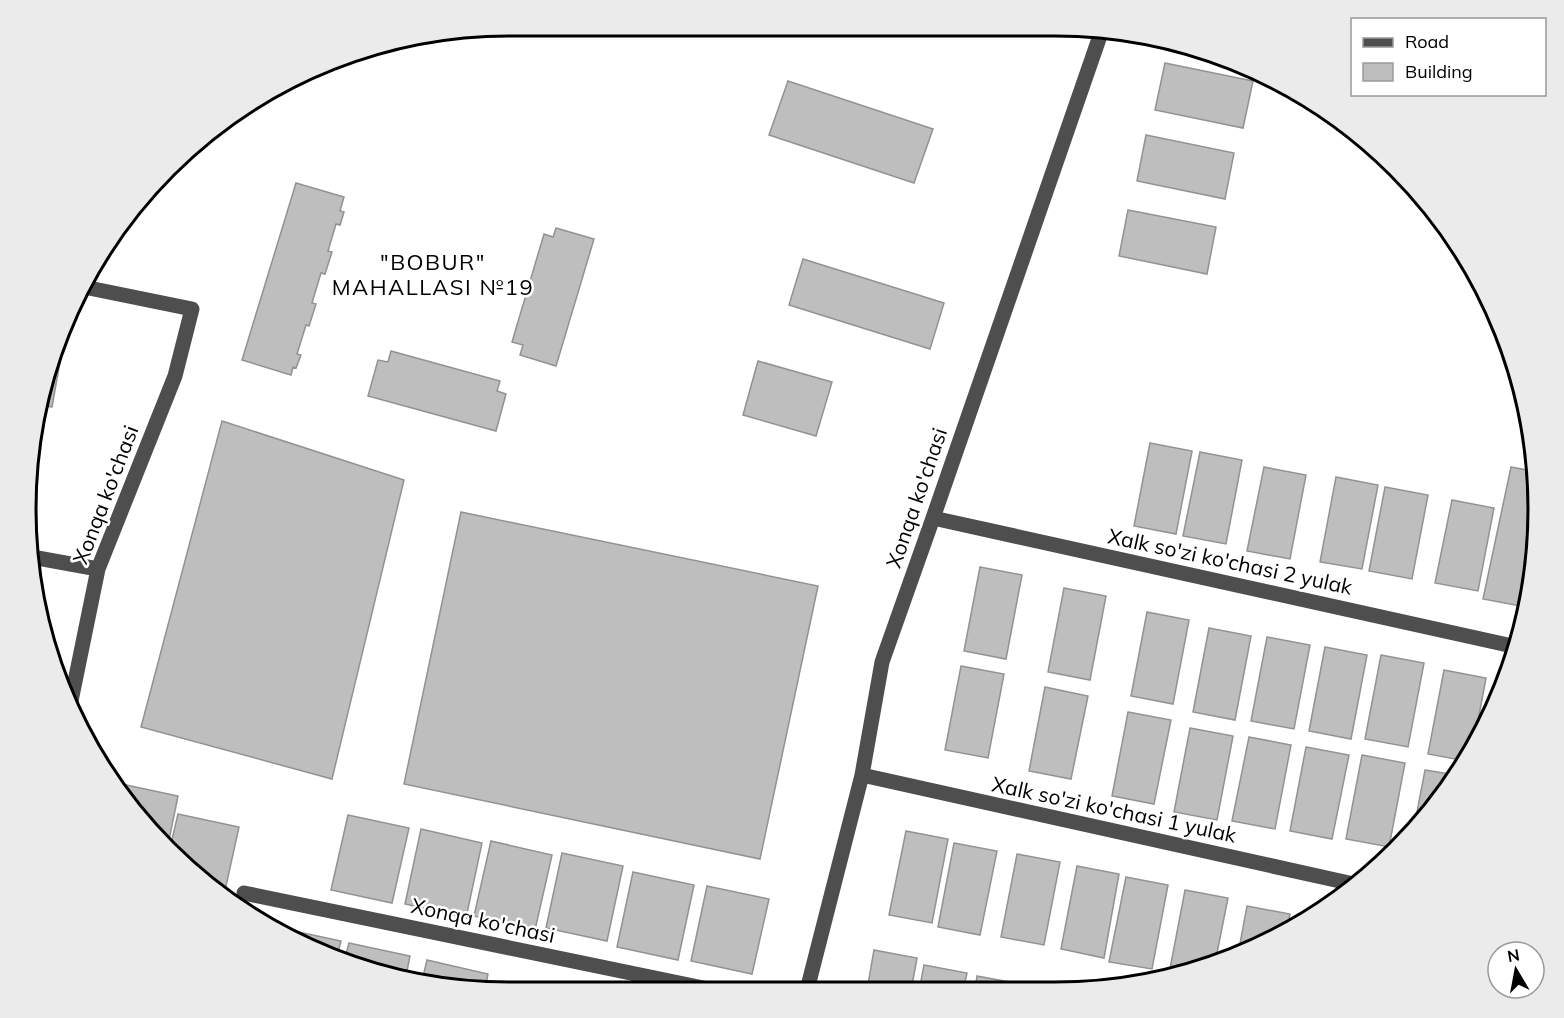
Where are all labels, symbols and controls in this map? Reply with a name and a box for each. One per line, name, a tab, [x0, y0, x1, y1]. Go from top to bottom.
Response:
legend	[1351, 18, 1546, 96]
text: Road	[1405, 30, 1449, 53]
text: Building	[1405, 60, 1473, 83]
district label: "BOBUR" MAHALLASI №19	[332, 248, 534, 301]
street label: Xonqa ko'chasi	[67, 422, 143, 568]
street label: Xonqa ko'chasi	[880, 424, 952, 571]
street label: Xalk so'zi ko'chasi 2 yulak	[1106, 522, 1355, 600]
street label: Xalk so'zi ko'chasi 1 yulak	[990, 770, 1239, 848]
street label: Xonqa ko'chasi	[409, 892, 558, 948]
north arrow	[1486, 940, 1546, 1000]
text: N	[1506, 944, 1521, 966]

